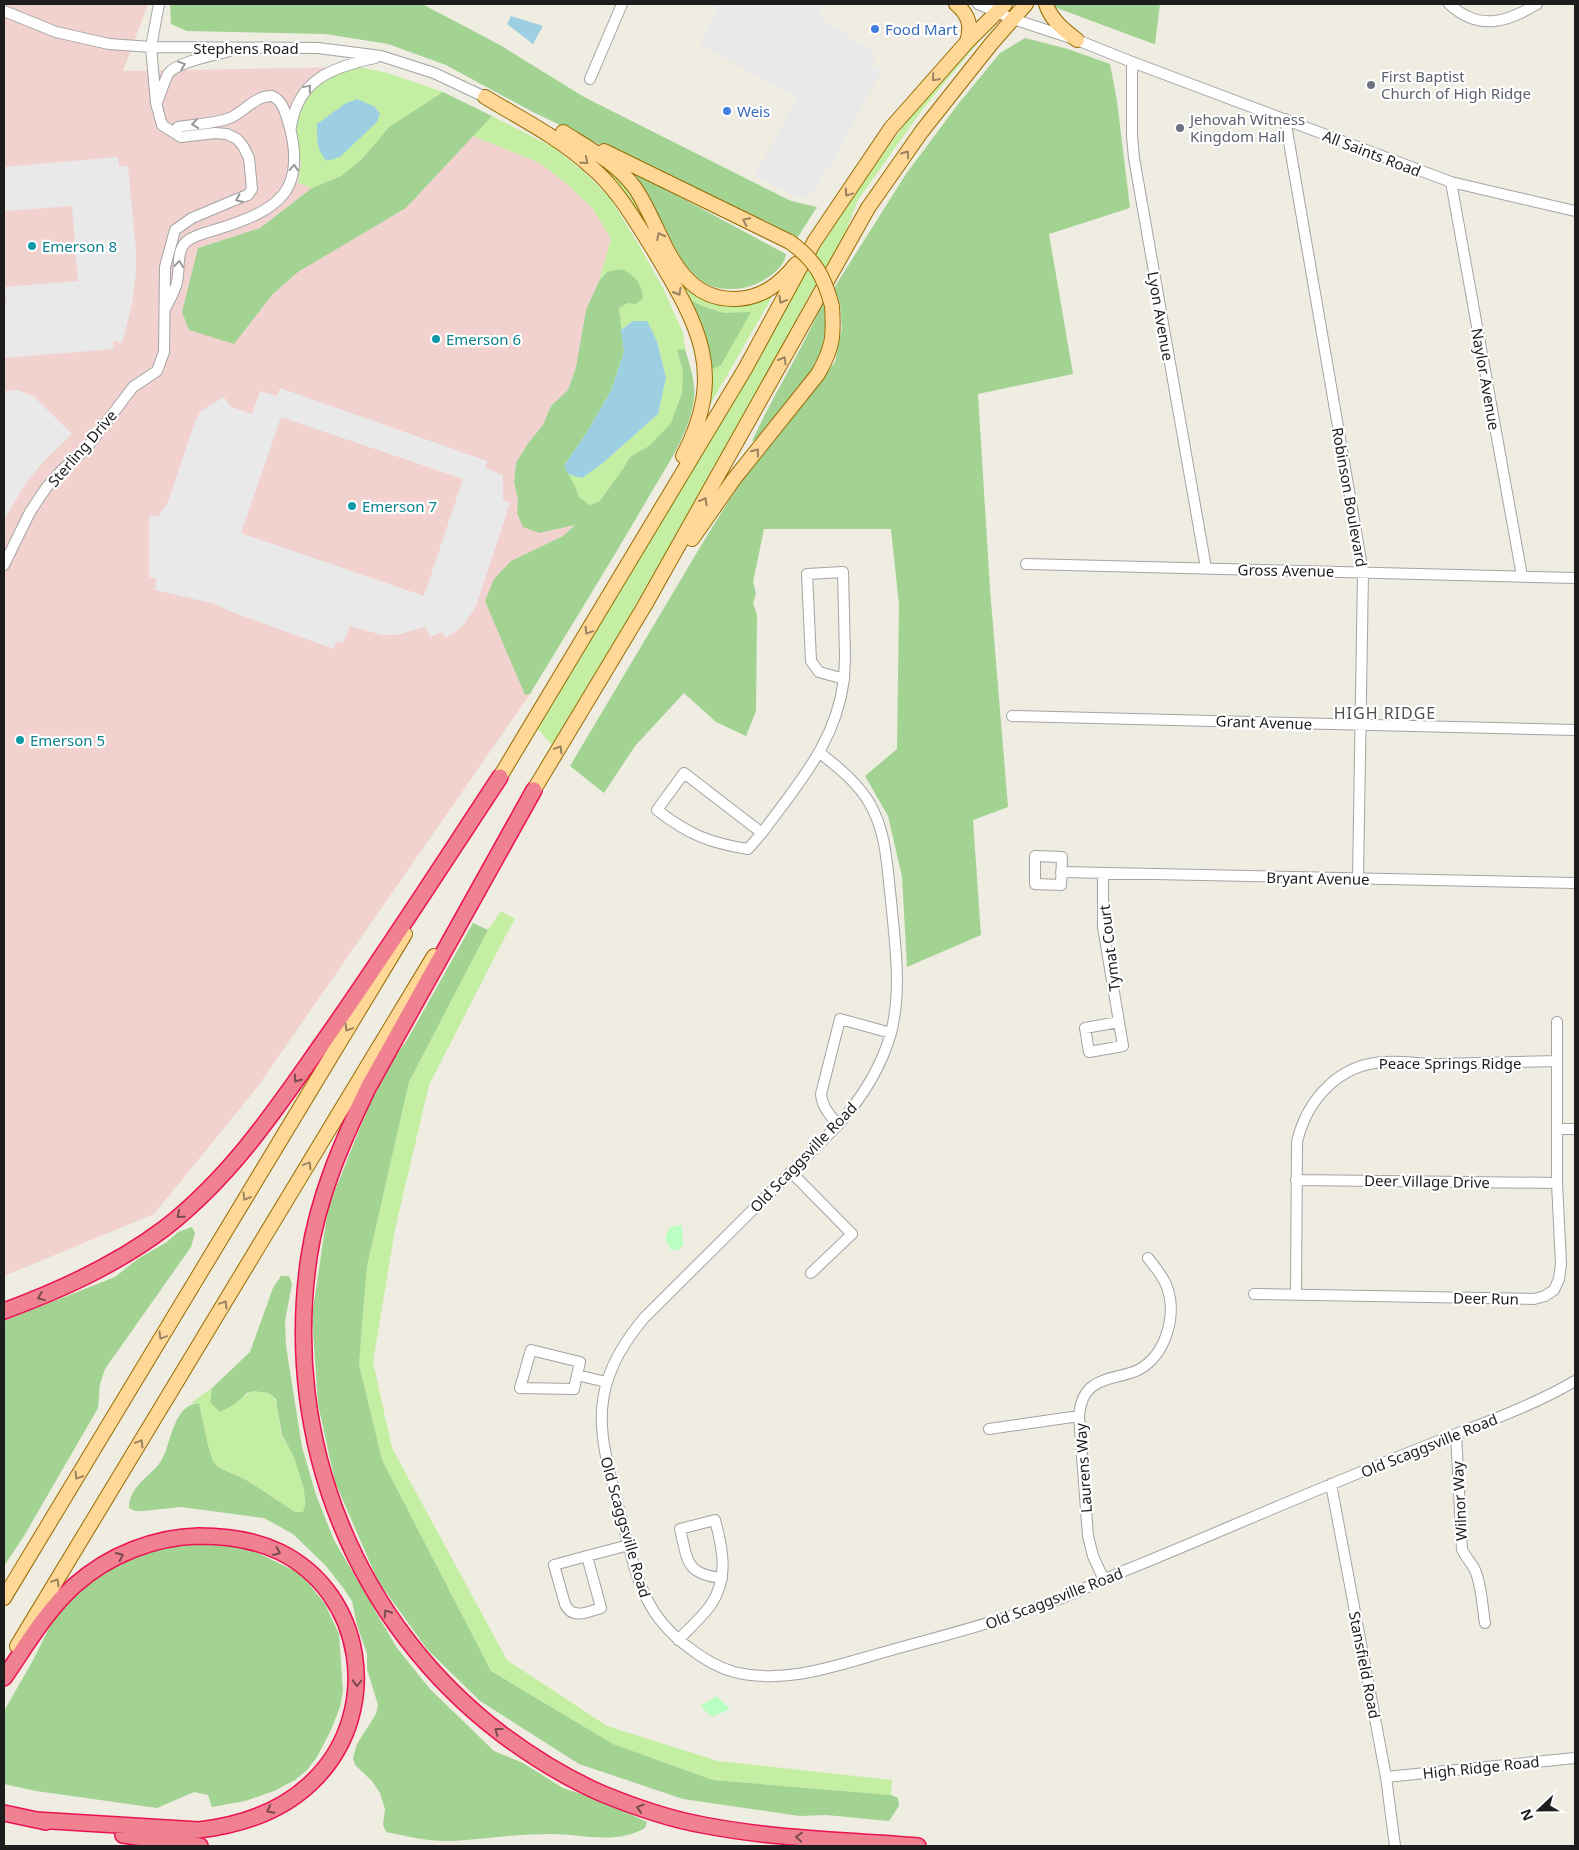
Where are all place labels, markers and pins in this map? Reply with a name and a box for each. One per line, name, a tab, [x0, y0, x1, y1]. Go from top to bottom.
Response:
place label: Food Mart	[885, 19, 958, 39]
marker: Food Mart	[869, 23, 881, 35]
place label: First Baptist Church of High Ridge	[1381, 66, 1531, 103]
marker: First Baptist Church of High Ridge	[1365, 79, 1377, 91]
place label: Weis	[737, 101, 770, 121]
marker: Weis	[721, 105, 733, 117]
place label: Jehovah Witness Kingdom Hall	[1188, 109, 1305, 146]
marker: Jehovah Witness Kingdom Hall	[1174, 122, 1186, 134]
place label: Emerson 8	[42, 236, 117, 256]
marker: Emerson 8	[26, 240, 38, 252]
place label: Emerson 6	[446, 329, 521, 349]
marker: Emerson 6	[430, 333, 442, 345]
place label: Emerson 7	[362, 496, 437, 516]
marker: Emerson 7	[346, 500, 358, 512]
place label: Emerson 5	[30, 730, 105, 750]
marker: Emerson 5	[14, 734, 26, 746]

